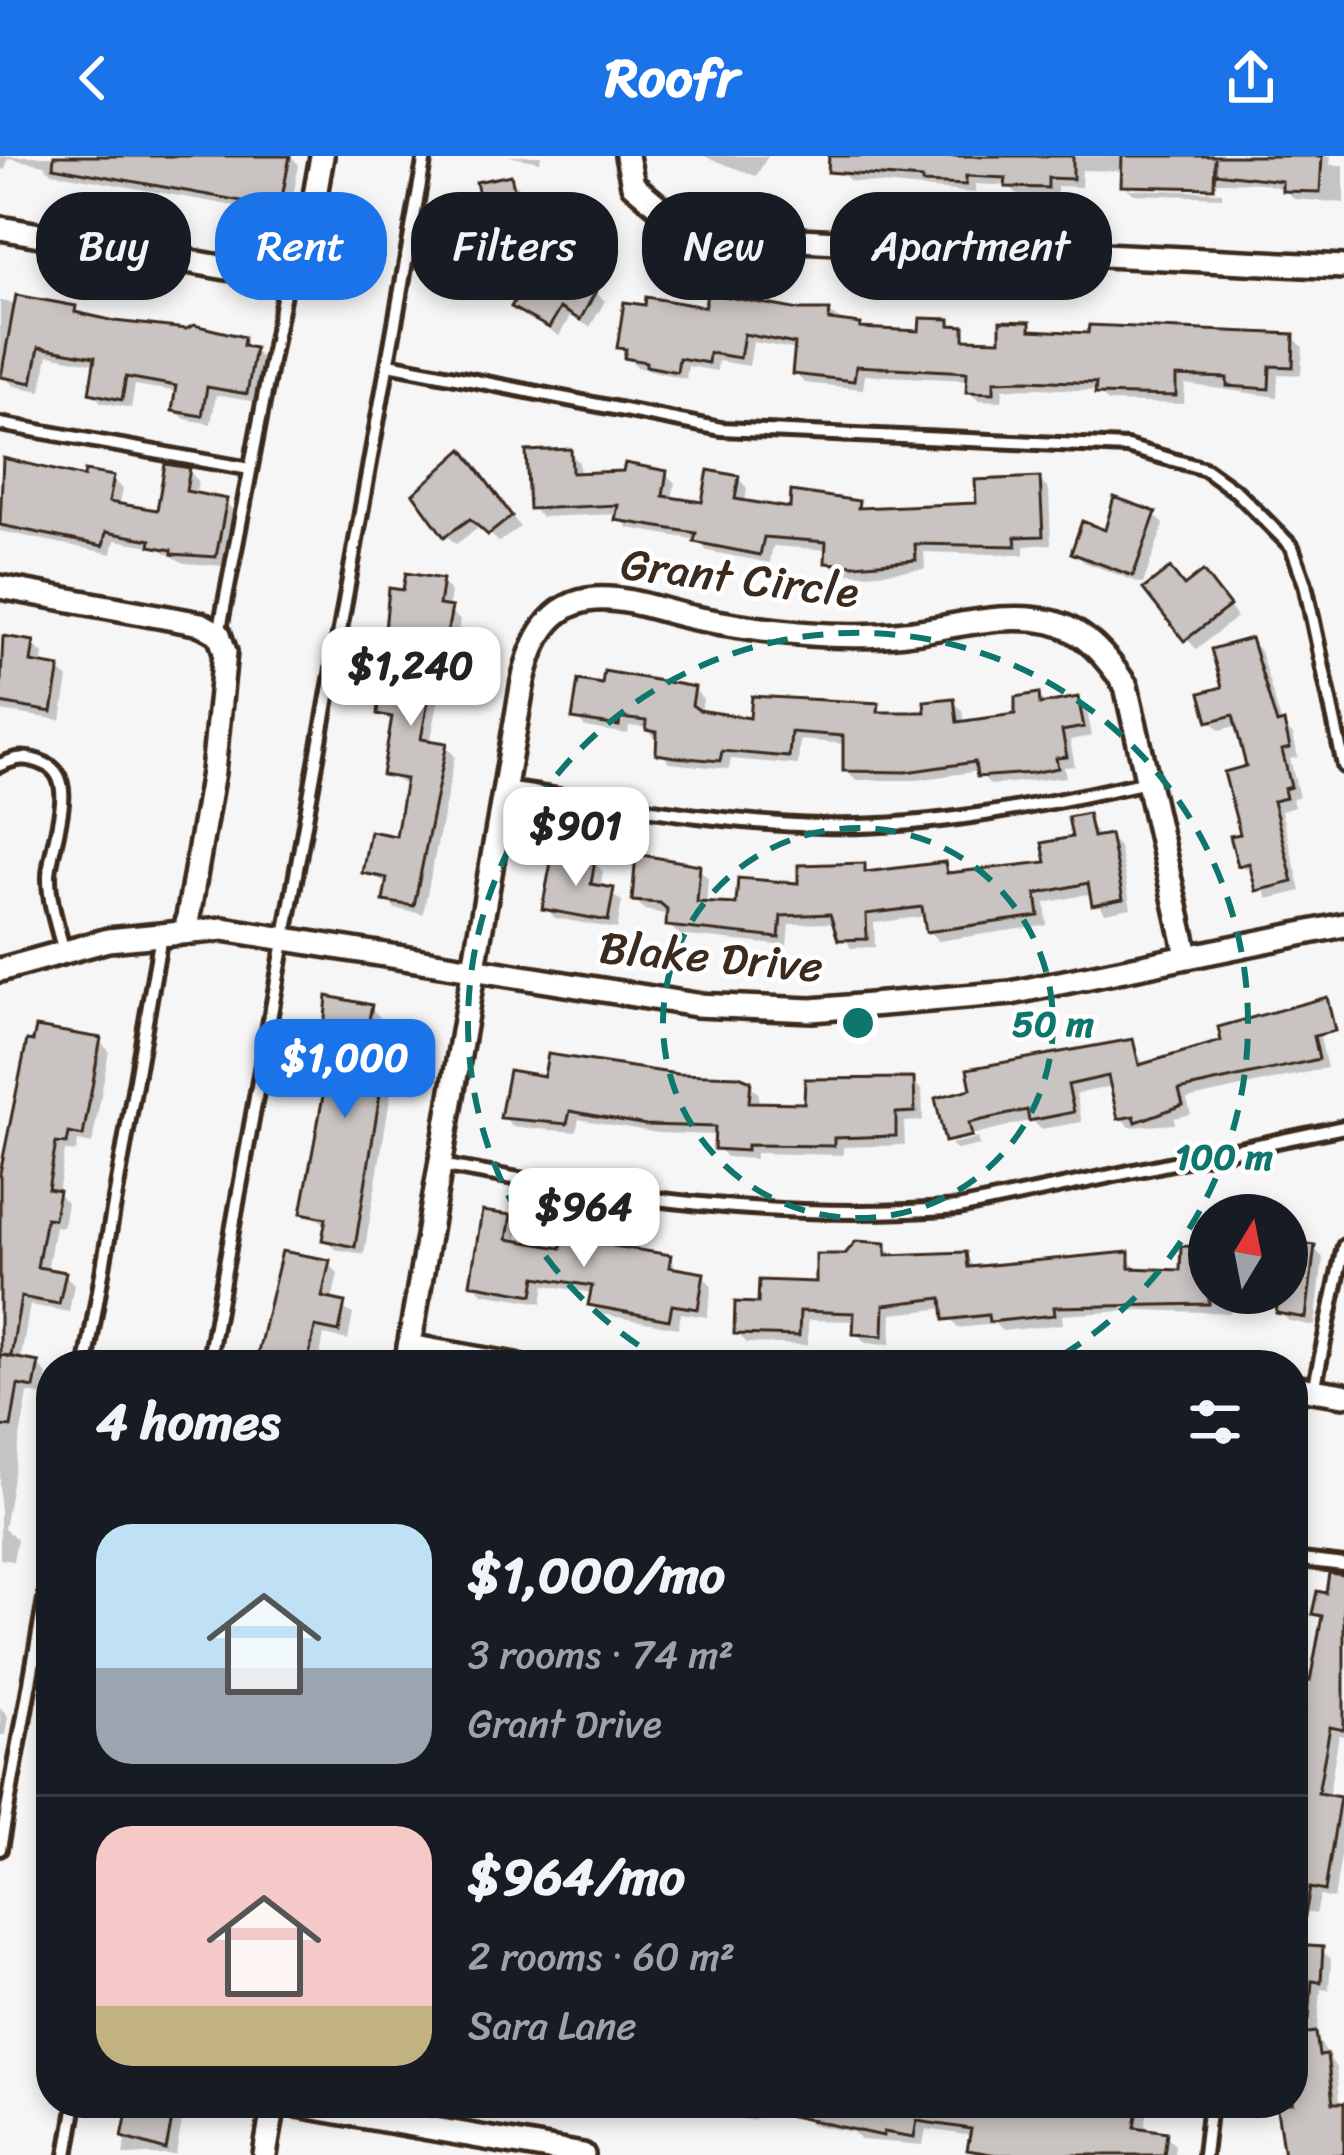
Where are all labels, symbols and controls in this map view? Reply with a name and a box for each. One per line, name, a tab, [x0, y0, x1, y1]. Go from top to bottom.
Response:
text: Roofr	[605, 30, 739, 126]
icon: back	[60, 45, 126, 111]
icon: share	[1218, 45, 1284, 111]
chip: Buy	[36, 192, 191, 300]
chip: Rent	[215, 192, 387, 300]
chip: Filters	[411, 192, 618, 300]
chip: New	[642, 192, 806, 300]
chip: Apartment	[830, 192, 1112, 300]
street label: Grant Circle	[616, 524, 864, 632]
pin: $1,240	[313, 627, 509, 729]
text: $1,240	[349, 631, 474, 700]
pin: $901	[505, 787, 647, 889]
text: $901	[530, 791, 622, 860]
street label: Blake Drive	[596, 907, 826, 1007]
text: 50 m	[1012, 992, 1094, 1056]
centre of rings	[837, 1002, 879, 1044]
pin: $1,000	[247, 1019, 443, 1121]
text: $1,000	[281, 1023, 409, 1092]
text: 100 m	[1175, 1125, 1273, 1189]
pin: $964	[513, 1168, 655, 1270]
text: $964	[536, 1172, 632, 1241]
north arrow	[1188, 1194, 1308, 1314]
map controls	[1188, 1194, 1308, 1314]
text: 4 homes	[96, 1377, 280, 1467]
icon: filters	[1182, 1389, 1248, 1455]
text: $1,000/mo	[468, 1530, 725, 1620]
icon: home	[192, 1572, 336, 1716]
text: 3 rooms · 74 m²	[468, 1620, 734, 1689]
text: Grant Drive	[468, 1689, 662, 1758]
text: $964/mo	[468, 1832, 685, 1922]
icon: home	[192, 1874, 336, 2018]
text: 2 rooms · 60 m²	[468, 1922, 735, 1991]
text: Sara Lane	[468, 1991, 636, 2060]

